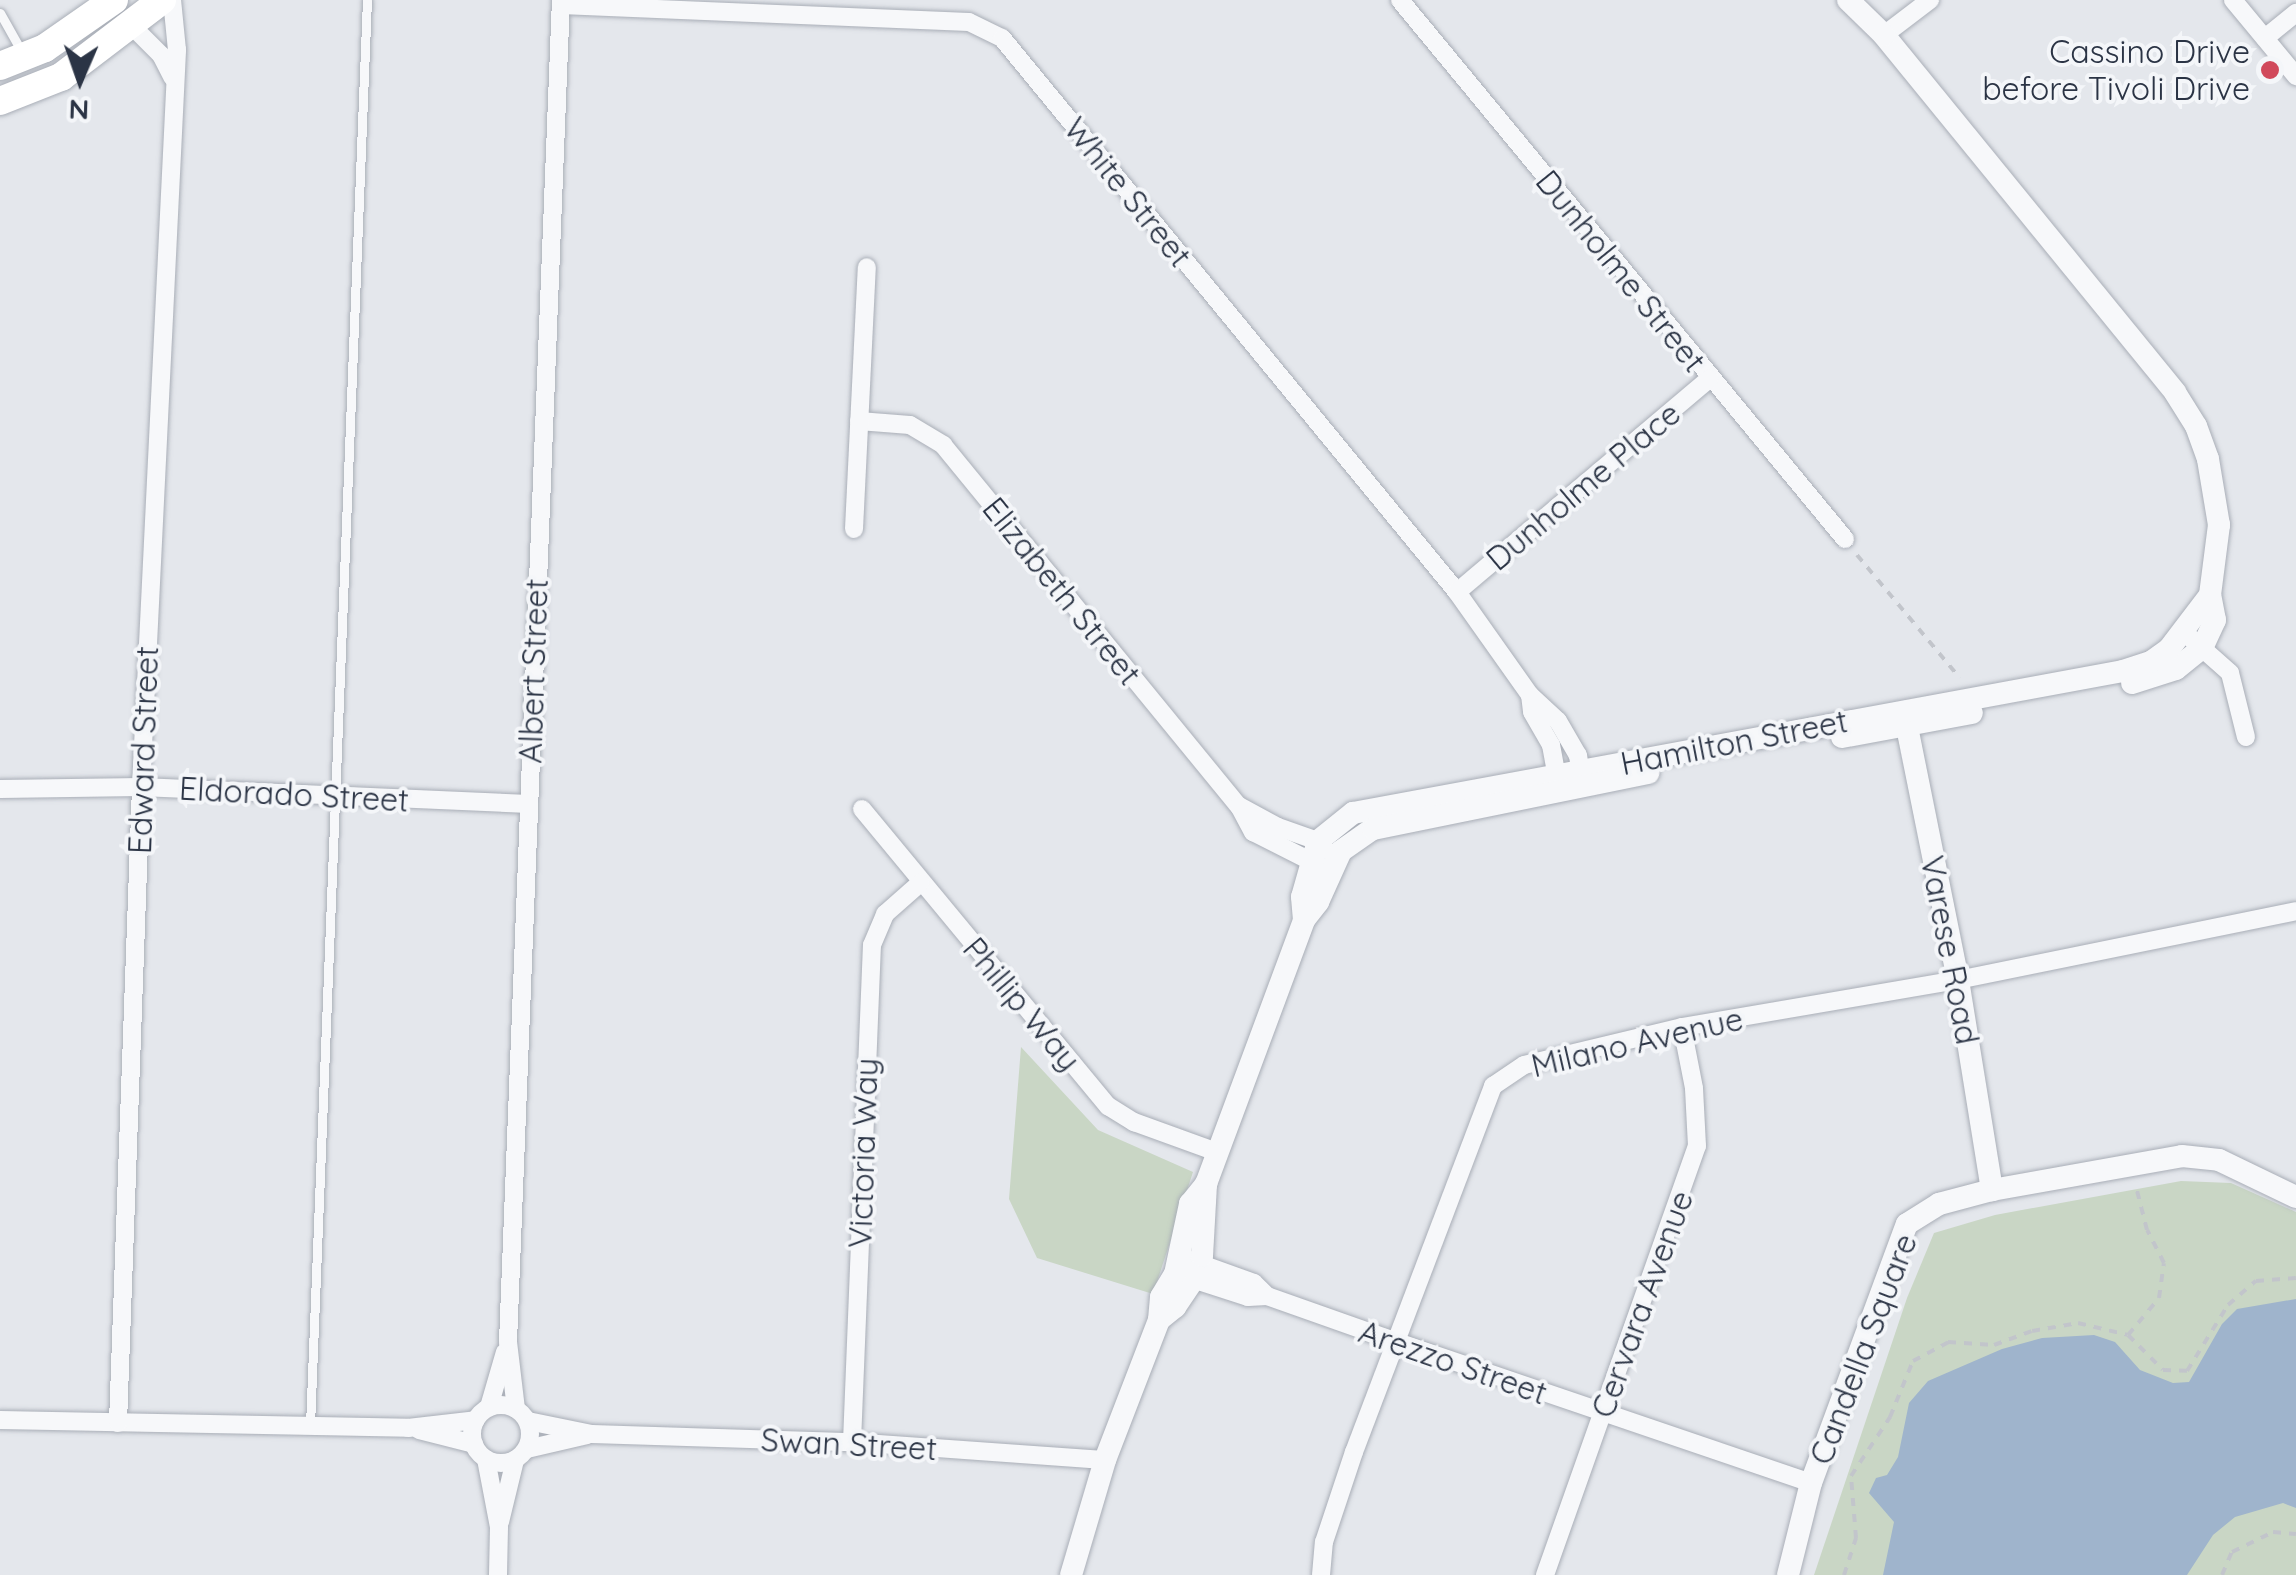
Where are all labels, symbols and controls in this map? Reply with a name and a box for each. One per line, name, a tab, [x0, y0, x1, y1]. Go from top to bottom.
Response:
north arrow	[30, 30, 130, 130]
place label: Cassino Drive before Tivoli Drive	[1982, 33, 2250, 108]
marker: Cassino Drive before Tivoli Drive	[2259, 59, 2281, 81]
text: N	[68, 93, 90, 128]
street label: White Street	[1056, 110, 1200, 274]
street label: Dunholme Street	[1528, 163, 1714, 379]
street label: Dunholme Place	[1478, 394, 1688, 578]
street label: Elizabeth Street	[975, 490, 1149, 692]
street label: Albert Street	[511, 578, 555, 764]
street label: Edward Street	[120, 645, 166, 855]
street label: Hamilton Street	[1617, 701, 1851, 783]
street label: Eldorado Street	[178, 769, 410, 819]
street label: Varese Road	[1913, 853, 1987, 1047]
street label: Phillip Way	[955, 930, 1089, 1078]
street label: Milano Avenue	[1527, 999, 1747, 1085]
street label: Victoria Way	[840, 1057, 886, 1249]
street label: Cervara Avenue	[1583, 1185, 1701, 1423]
street label: Candella Square	[1801, 1228, 1925, 1470]
street label: Arezzo Street	[1354, 1312, 1552, 1412]
street label: Swan Street	[760, 1420, 938, 1468]

